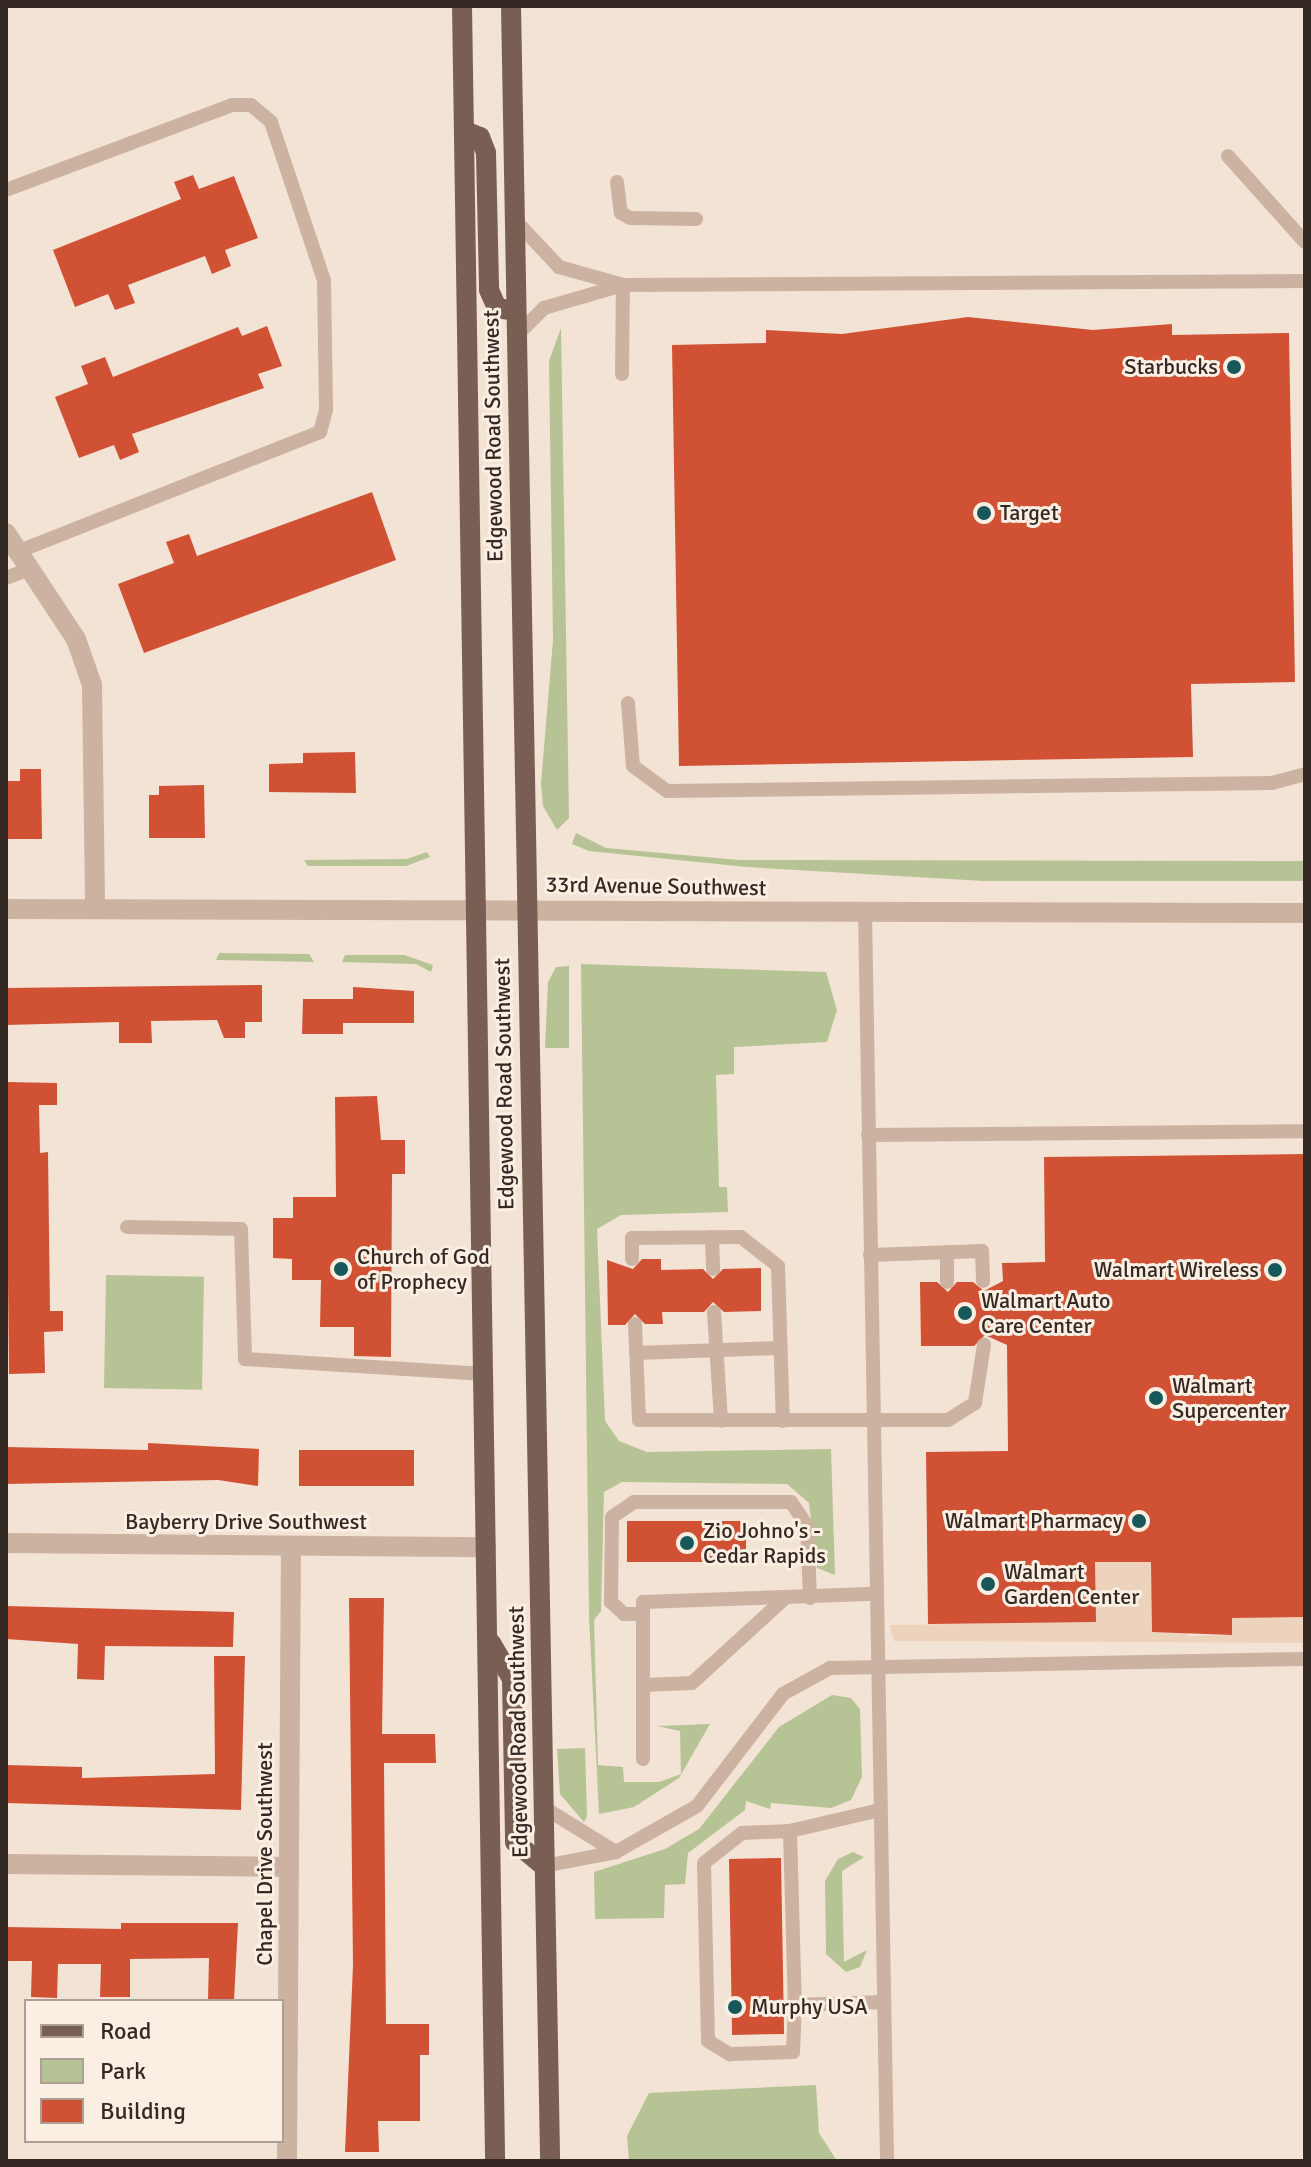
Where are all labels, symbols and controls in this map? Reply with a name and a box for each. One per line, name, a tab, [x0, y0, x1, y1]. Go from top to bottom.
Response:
street label: Edgewood Road Southwest	[478, 310, 508, 562]
place label: Starbucks	[1124, 354, 1218, 380]
marker: Starbucks	[1225, 358, 1243, 376]
place label: Target	[1000, 500, 1059, 526]
marker: Target	[975, 504, 993, 522]
street label: 33rd Avenue Southwest	[545, 871, 767, 901]
street label: Edgewood Road Southwest	[489, 958, 519, 1210]
place label: Church of God of Prophecy	[357, 1243, 490, 1294]
place label: Walmart Wireless	[1094, 1257, 1259, 1283]
marker: Church of God of Prophecy	[332, 1260, 350, 1278]
marker: Walmart Wireless	[1266, 1261, 1284, 1279]
place label: Walmart Auto Care Center	[981, 1287, 1110, 1338]
marker: Walmart Auto Care Center	[956, 1304, 974, 1322]
place label: Walmart Supercenter	[1172, 1372, 1286, 1424]
marker: Walmart Supercenter	[1147, 1389, 1165, 1407]
place label: Walmart Pharmacy	[945, 1508, 1123, 1534]
street label: Bayberry Drive Southwest	[125, 1509, 367, 1535]
marker: Walmart Pharmacy	[1130, 1512, 1148, 1530]
place label: Zio Johno's - Cedar Rapids	[703, 1517, 826, 1568]
marker: Zio Johno's - Cedar Rapids	[678, 1534, 696, 1552]
place label: Walmart Garden Center	[1004, 1558, 1139, 1610]
marker: Walmart Garden Center	[979, 1575, 997, 1593]
street label: Edgewood Road Southwest	[503, 1606, 533, 1858]
street label: Chapel Drive Southwest	[252, 1742, 278, 1966]
place label: Murphy USA	[751, 1994, 868, 2020]
marker: Murphy USA	[726, 1998, 744, 2016]
legend	[24, 1999, 284, 2143]
text: Road	[100, 2016, 151, 2046]
text: Park	[100, 2056, 146, 2086]
text: Building	[100, 2096, 186, 2126]

